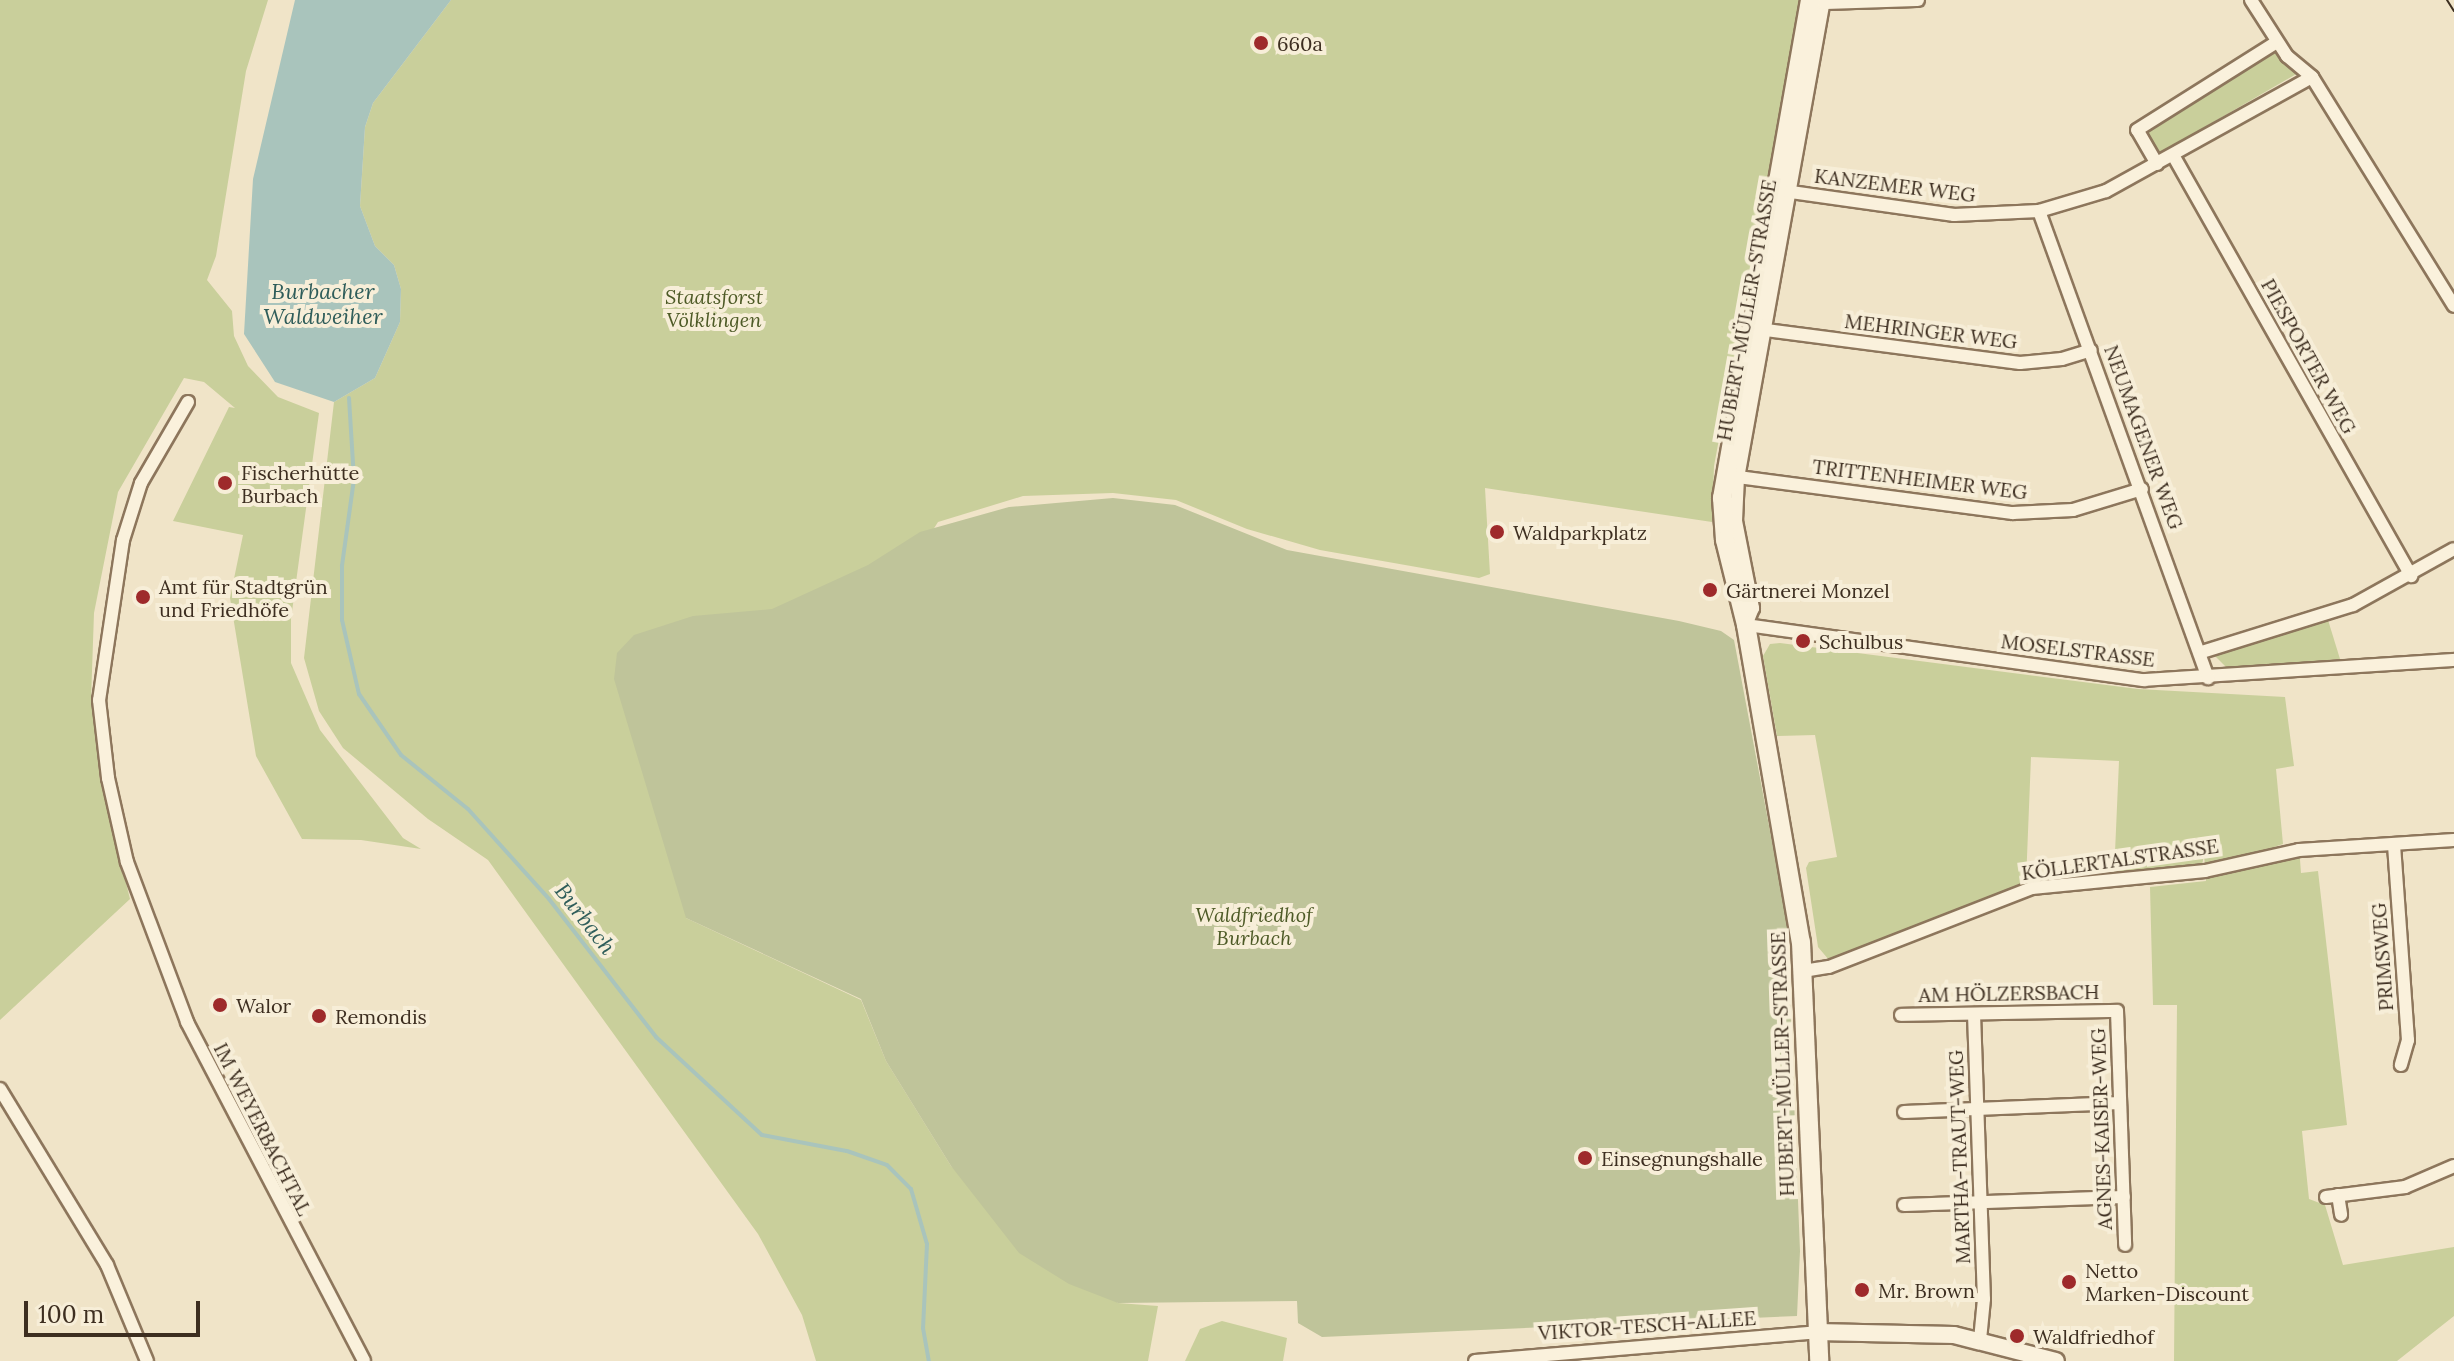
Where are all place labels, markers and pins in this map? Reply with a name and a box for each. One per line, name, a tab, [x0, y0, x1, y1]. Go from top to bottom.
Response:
place label: 660a	[1277, 31, 1323, 55]
marker: 660a	[1252, 34, 1270, 52]
place label: Fischerhütte Burbach	[241, 460, 359, 507]
marker: Fischerhütte Burbach	[216, 474, 234, 492]
place label: Waldparkplatz	[1513, 520, 1647, 544]
marker: Waldparkplatz	[1488, 523, 1506, 541]
place label: Amt für Stadtgrün und Friedhöfe	[159, 574, 328, 621]
place label: Gärtnerei Monzel	[1726, 578, 1890, 602]
marker: Gärtnerei Monzel	[1701, 581, 1719, 599]
marker: Amt für Stadtgrün und Friedhöfe	[134, 588, 152, 606]
place label: Schulbus	[1819, 629, 1903, 653]
marker: Schulbus	[1794, 632, 1812, 650]
place label: Walor	[236, 993, 291, 1017]
marker: Walor	[211, 996, 229, 1014]
place label: Remondis	[335, 1004, 427, 1028]
marker: Remondis	[310, 1007, 328, 1025]
place label: Einsegnungshalle	[1601, 1146, 1763, 1170]
marker: Einsegnungshalle	[1576, 1149, 1594, 1167]
place label: Netto Marken-Discount	[2085, 1258, 2249, 1305]
marker: Netto Marken-Discount	[2060, 1273, 2078, 1291]
place label: Mr. Brown	[1878, 1278, 1975, 1302]
marker: Mr. Brown	[1853, 1281, 1871, 1299]
place label: Waldfriedhof	[2033, 1324, 2154, 1348]
marker: Waldfriedhof	[2008, 1327, 2026, 1345]

